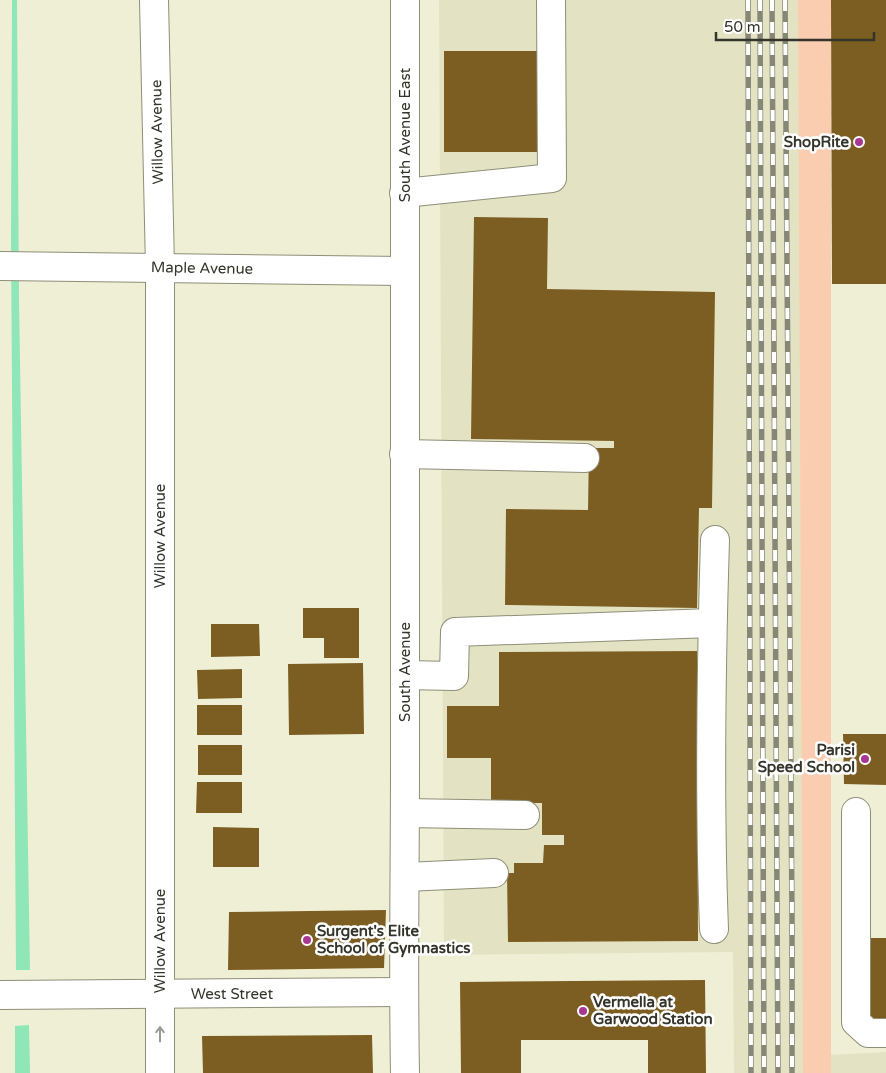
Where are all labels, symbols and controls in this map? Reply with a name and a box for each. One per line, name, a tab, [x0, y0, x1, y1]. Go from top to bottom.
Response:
scale bar	[716, 10, 874, 42]
text: 50 m	[724, 18, 761, 36]
street label: South Avenue East	[396, 67, 414, 202]
street label: Willow Avenue	[147, 79, 167, 185]
place label: ShopRite	[784, 133, 849, 152]
marker: ShopRite	[853, 136, 865, 148]
street label: Maple Avenue	[151, 258, 253, 278]
street label: Willow Avenue	[151, 484, 169, 588]
street label: South Avenue	[396, 622, 414, 722]
place label: Parisi Speed School	[758, 741, 855, 777]
marker: Parisi Speed School	[859, 753, 871, 765]
street label: Willow Avenue	[151, 889, 169, 993]
place label: Surgent's Elite School of Gymnastics	[317, 922, 470, 958]
marker: Surgent's Elite School of Gymnastics	[301, 934, 313, 946]
street label: West Street	[191, 985, 274, 1003]
place label: Vermella at Garwood Station	[593, 993, 713, 1028]
marker: Vermella at Garwood Station	[577, 1005, 589, 1017]
one-way arrow	[155, 1026, 165, 1042]

